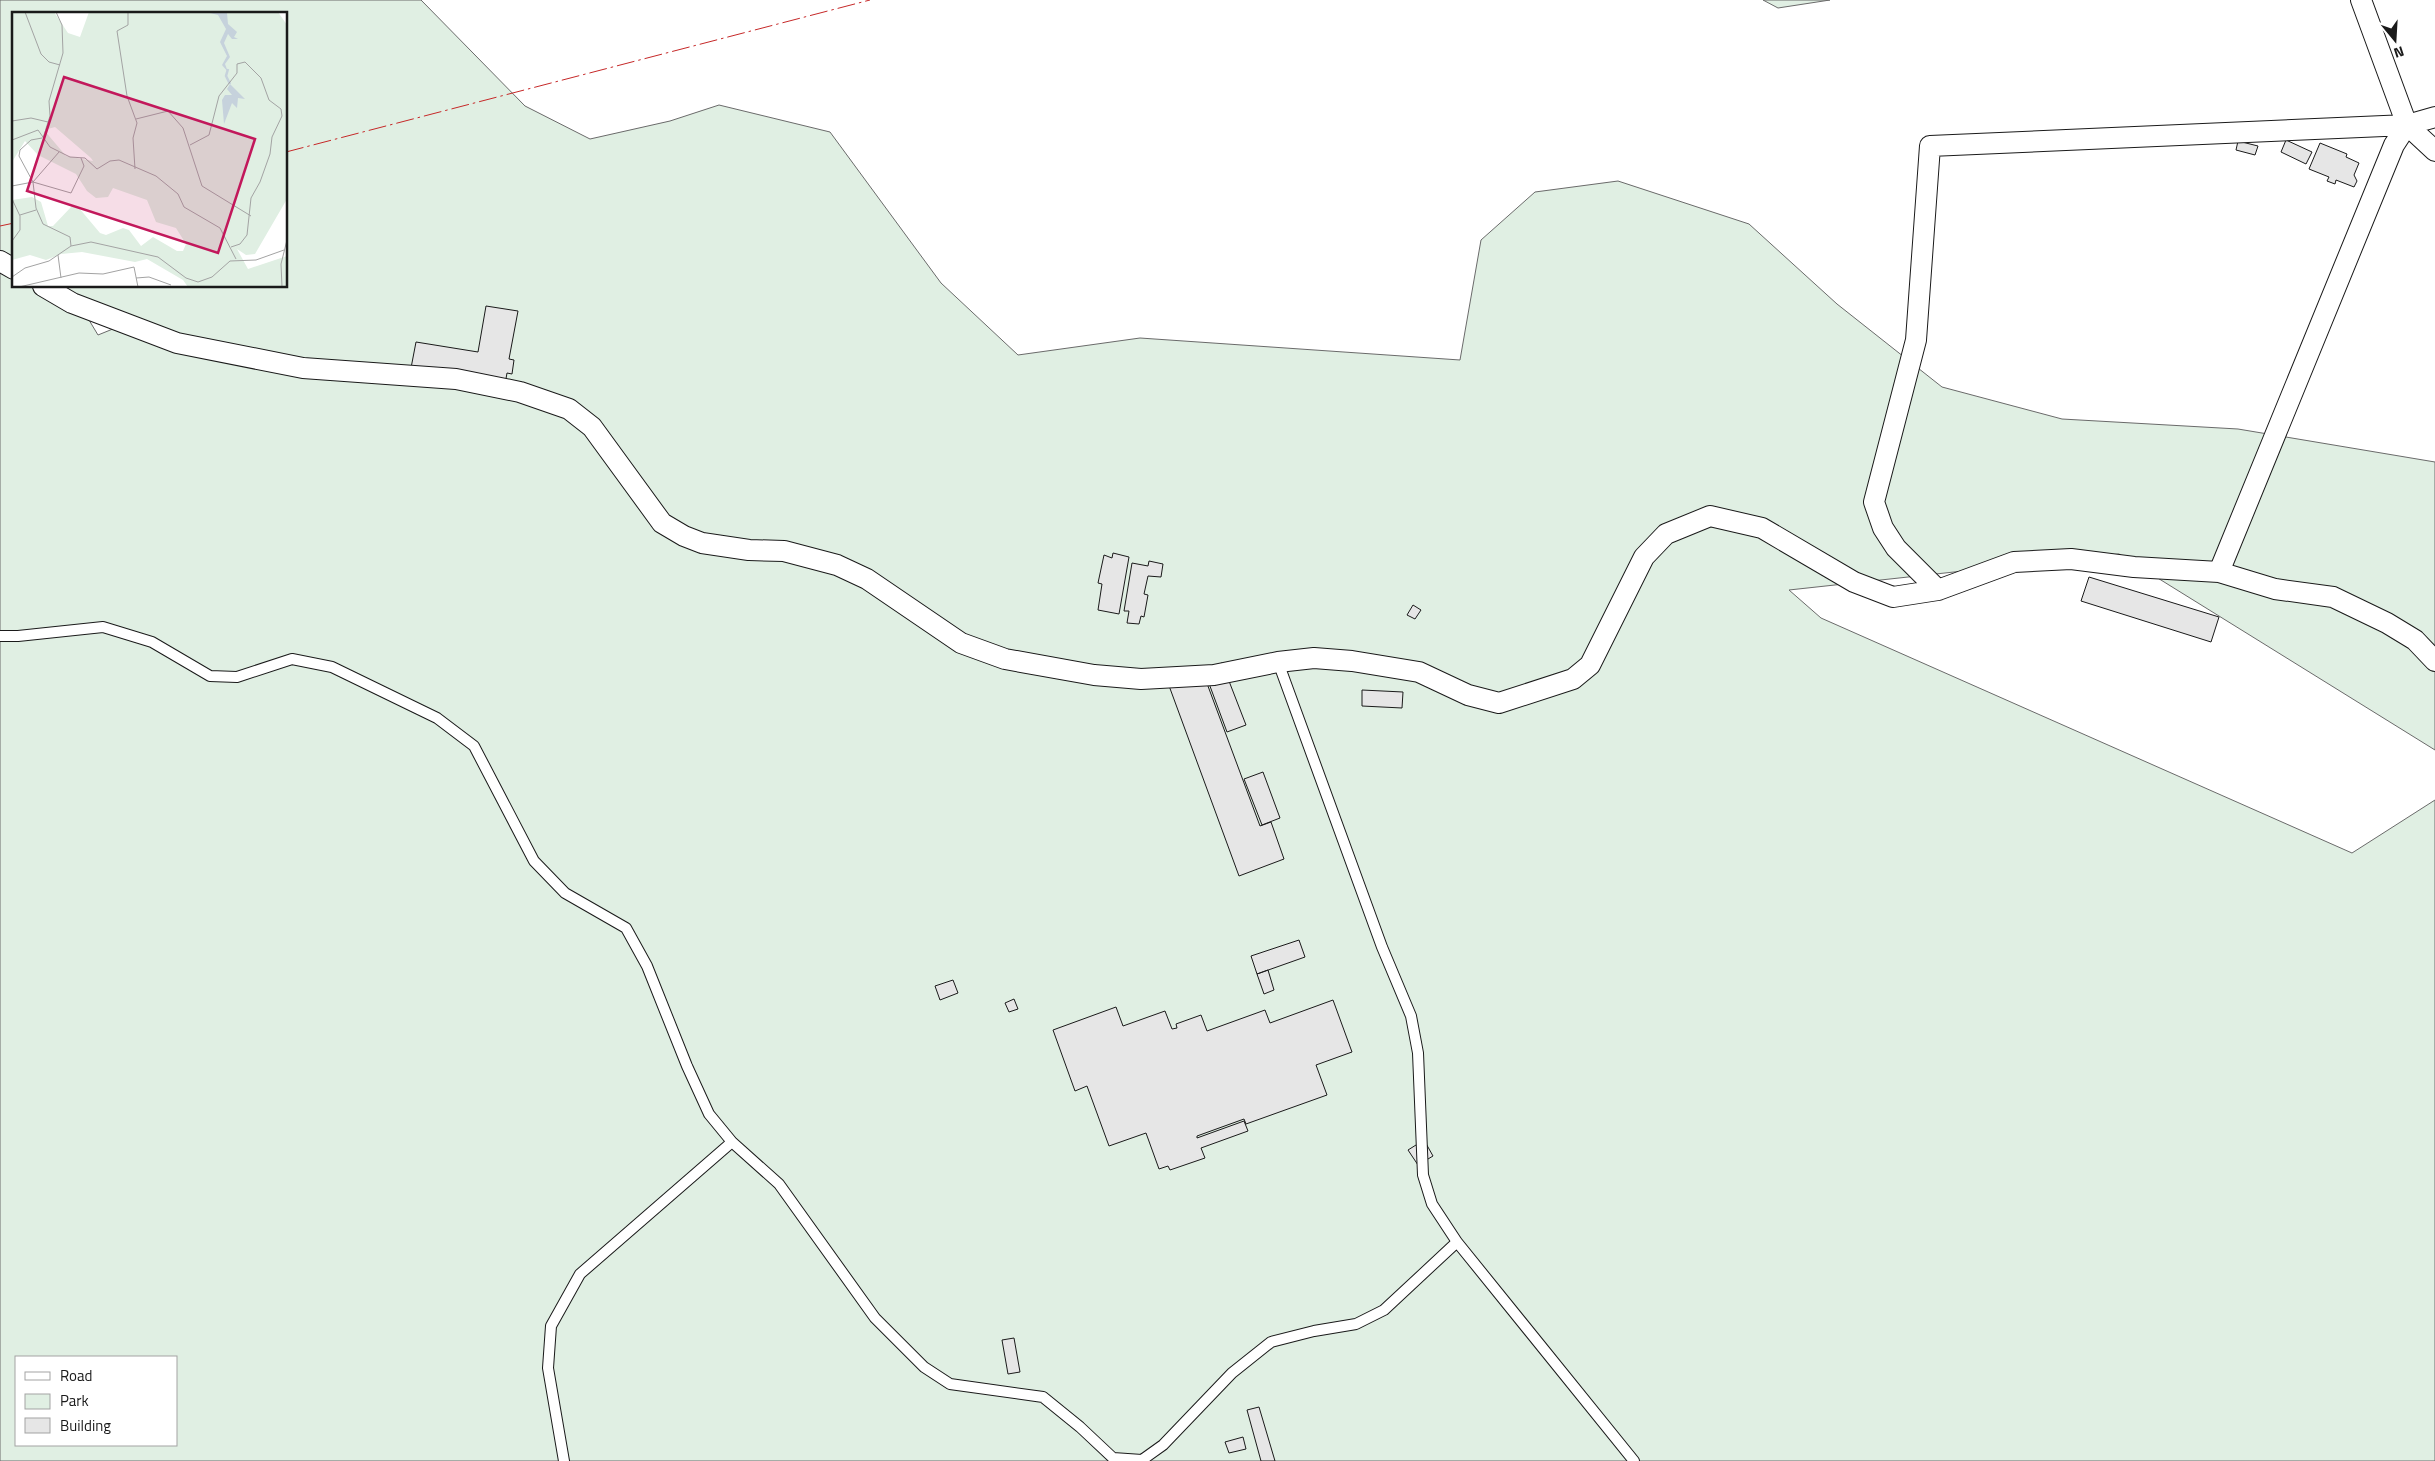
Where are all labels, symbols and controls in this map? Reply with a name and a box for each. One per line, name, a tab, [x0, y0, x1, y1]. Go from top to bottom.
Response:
inset map	[12, 12, 288, 288]
north arrow	[2370, 15, 2420, 65]
text: N	[2391, 41, 2407, 64]
legend	[15, 1356, 178, 1446]
text: Road	[60, 1364, 92, 1387]
text: Park	[60, 1389, 89, 1412]
text: Building	[60, 1414, 111, 1437]

